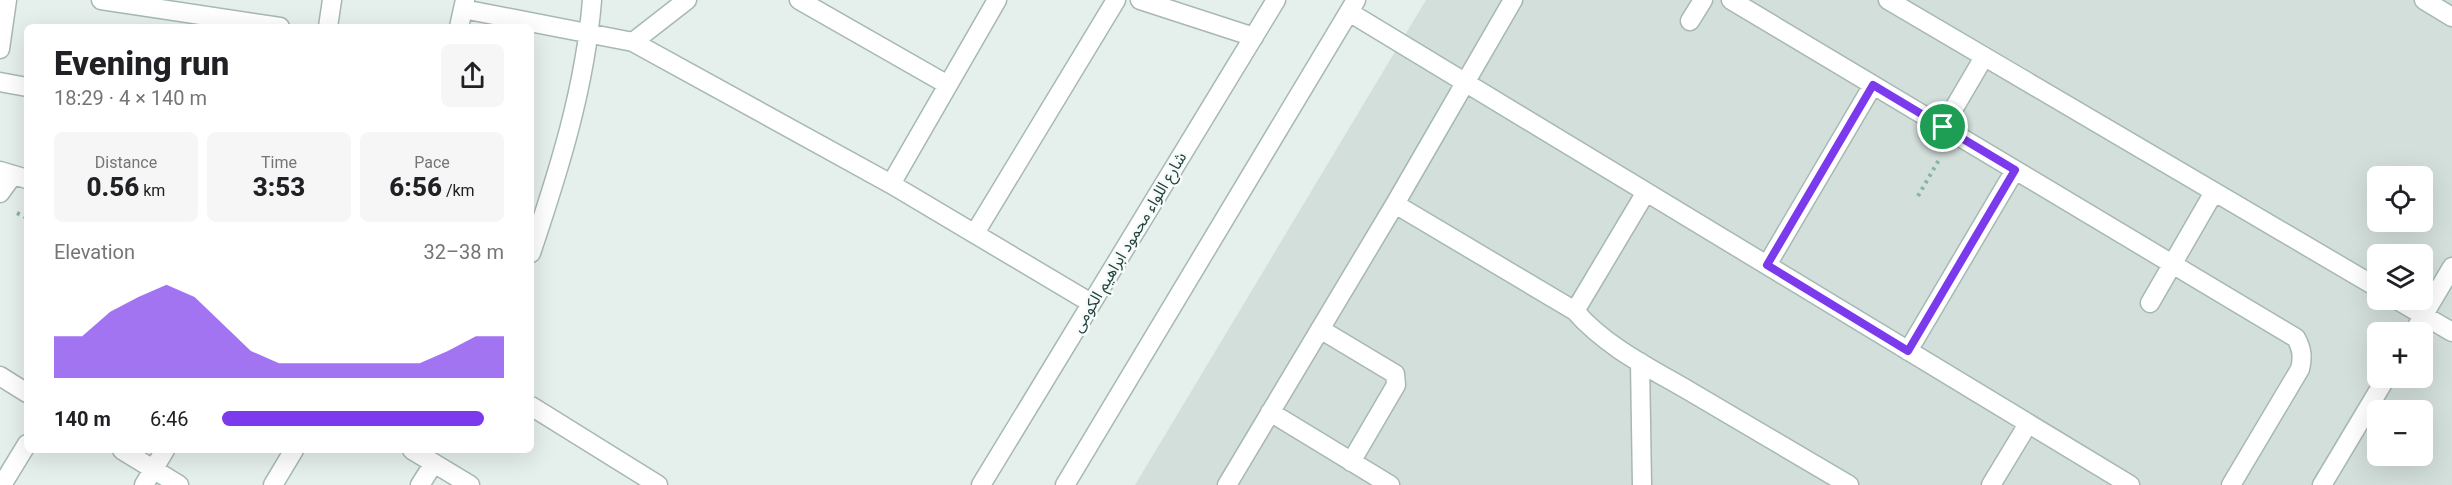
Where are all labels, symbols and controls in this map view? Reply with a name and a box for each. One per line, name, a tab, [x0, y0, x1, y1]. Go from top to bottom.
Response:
text: Evening run	[54, 44, 229, 83]
button: share	[441, 44, 504, 107]
text: 18:29 · 4 × 140 m	[54, 86, 207, 110]
pin	[1917, 101, 1968, 152]
icon: arrive	[1926, 110, 1959, 143]
street label: شارع اللواء محمود ابراهيم الكومى	[1068, 149, 1193, 337]
text: Distance	[95, 153, 157, 172]
text: Time	[261, 153, 297, 172]
text: Pace	[414, 153, 450, 172]
map controls	[2367, 166, 2433, 466]
button: locate	[2367, 166, 2433, 232]
text: 0.56	[87, 172, 139, 202]
text: 3:53	[253, 172, 305, 202]
text: 6:56	[389, 172, 442, 202]
text: km	[139, 181, 165, 200]
text: /km	[442, 181, 475, 200]
text: Elevation	[54, 240, 135, 264]
text: 32–38 m	[423, 240, 504, 264]
button: layers	[2367, 244, 2433, 310]
button: +	[2367, 322, 2433, 388]
button: −	[2367, 400, 2433, 466]
text: 140 m	[54, 407, 111, 431]
text: 6:46	[150, 407, 189, 431]

